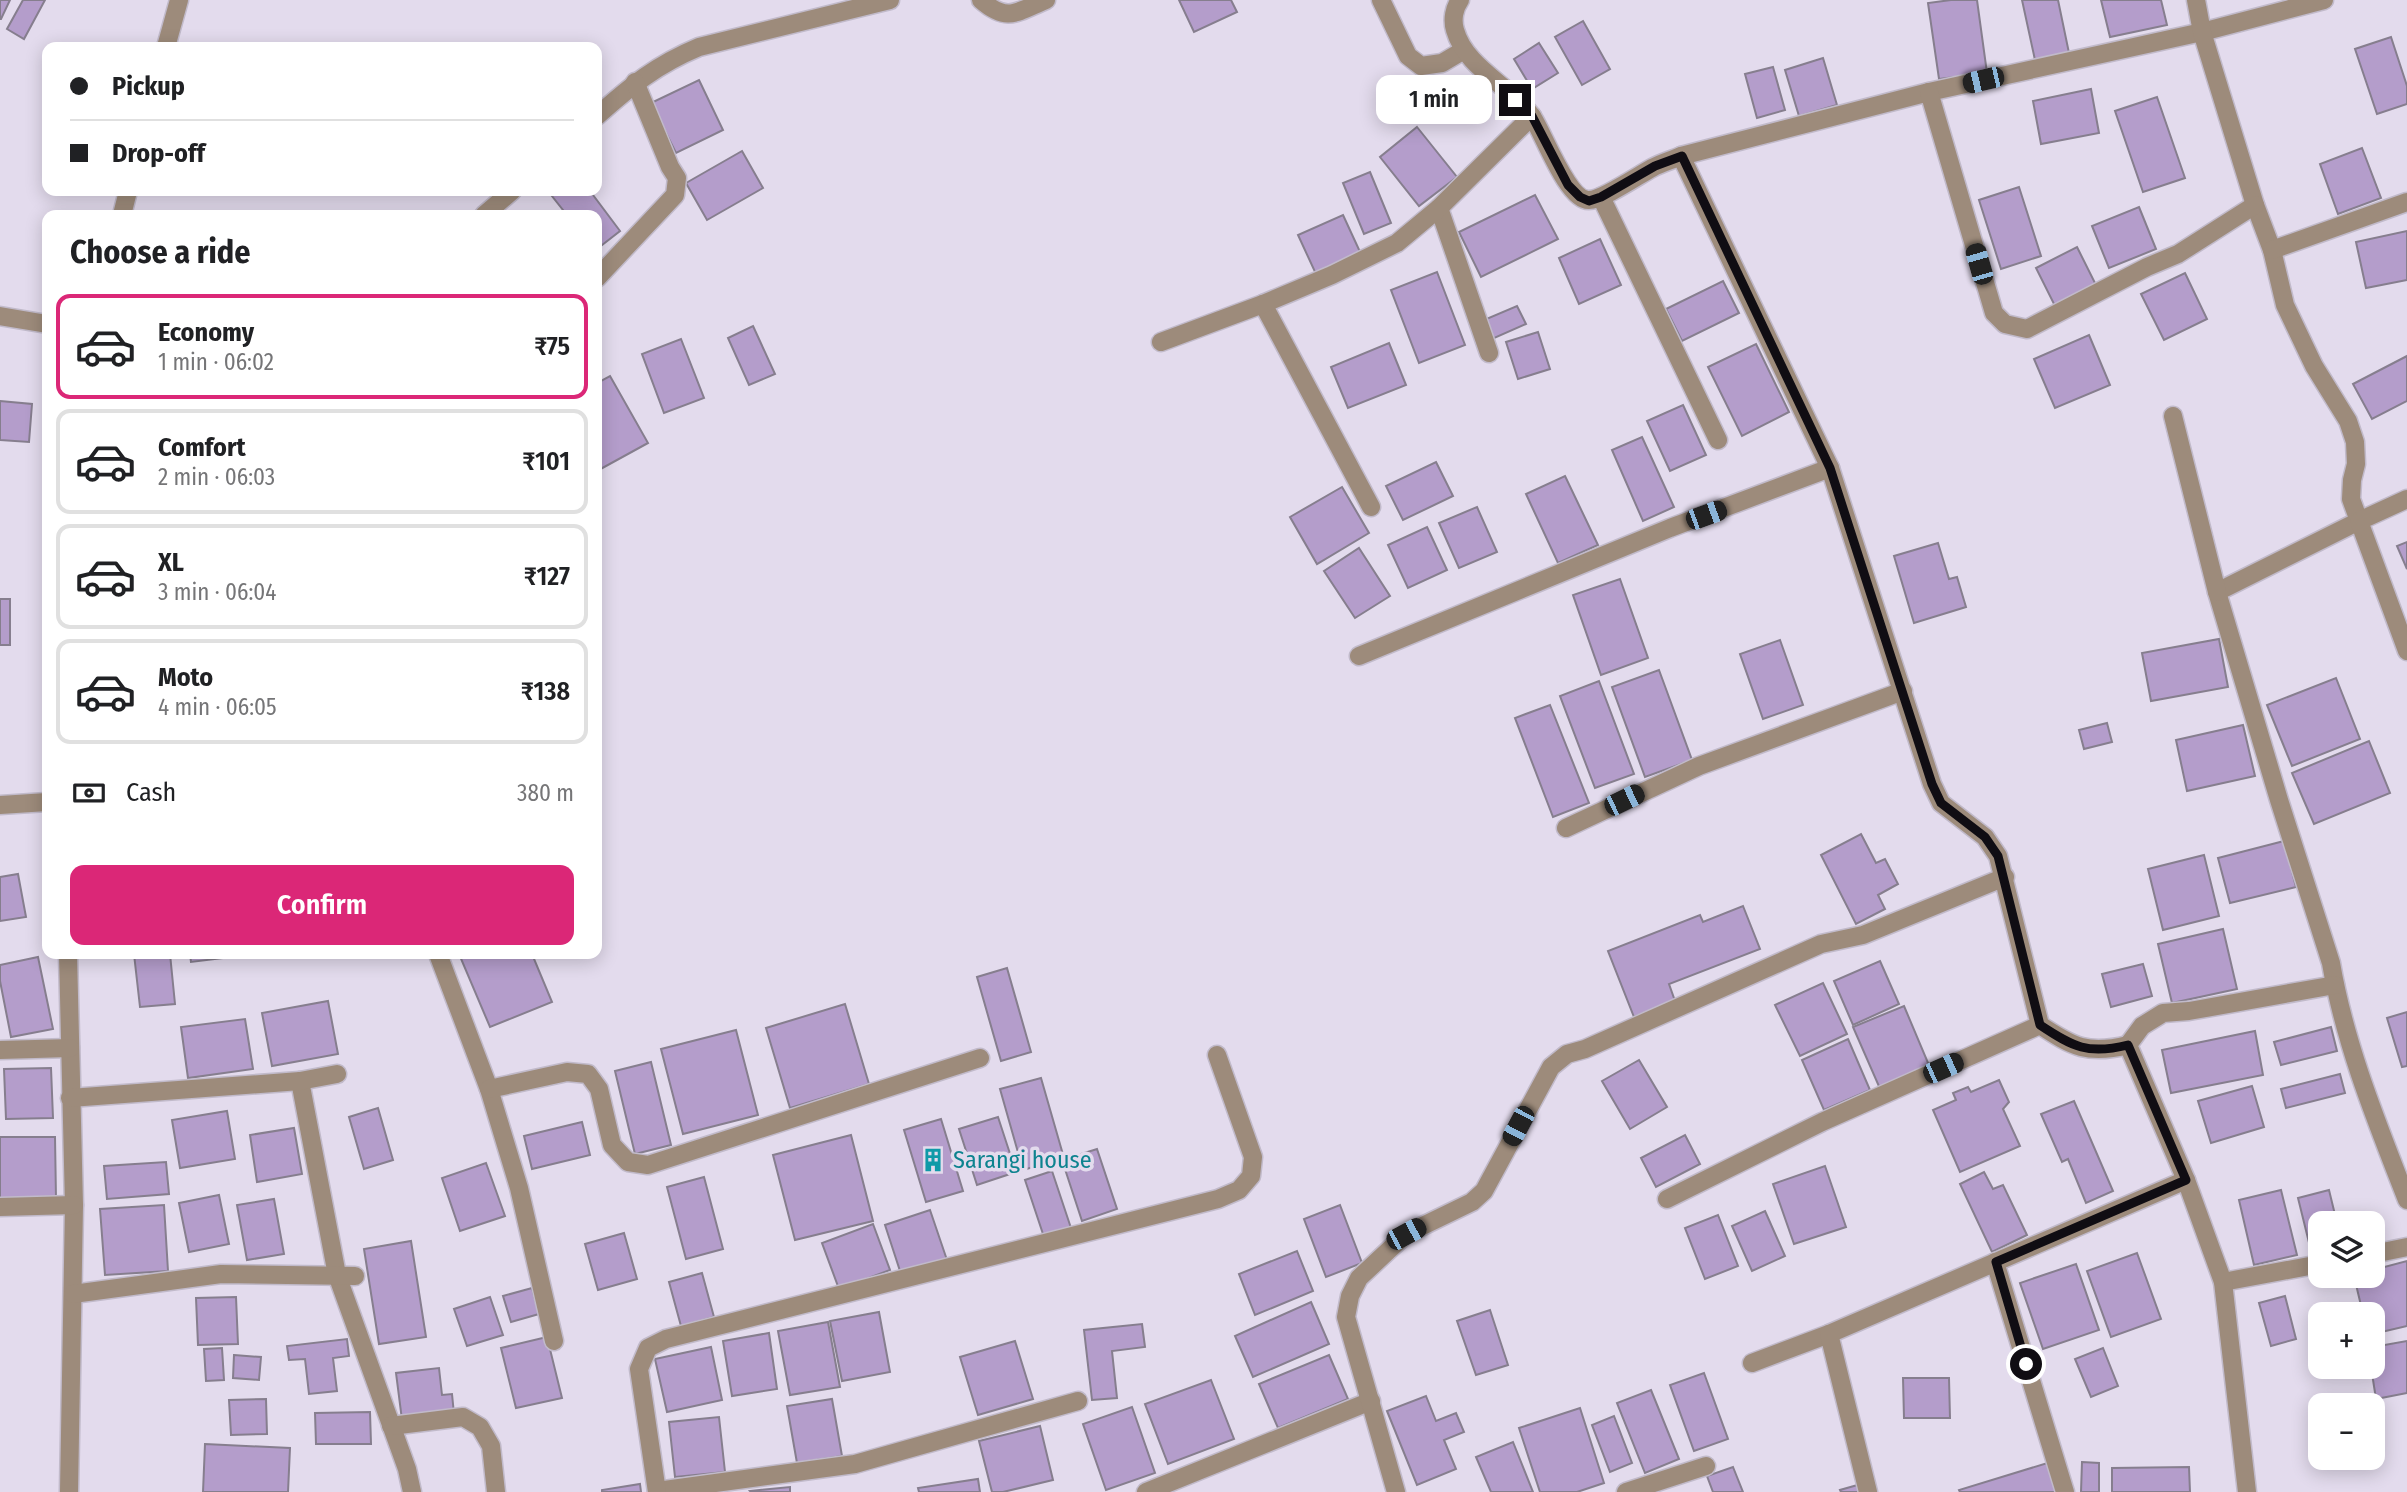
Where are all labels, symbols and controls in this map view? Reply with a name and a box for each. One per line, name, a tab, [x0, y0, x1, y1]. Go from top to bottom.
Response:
car	[1961, 65, 2006, 95]
text: Pickup	[112, 71, 185, 102]
callout: 1 min	[1375, 76, 1490, 124]
route end	[1499, 84, 1531, 116]
text: 1 min	[1409, 85, 1459, 113]
text: Drop-off	[112, 138, 205, 169]
text: Choose a ride	[70, 233, 251, 271]
car	[1964, 241, 1995, 287]
icon: car	[74, 315, 137, 378]
text: Economy	[158, 317, 254, 348]
text: ₹75	[534, 331, 570, 362]
text: 1 min · 06:02	[158, 348, 274, 376]
icon: car	[74, 430, 137, 493]
text: Comfort	[158, 432, 246, 463]
text: ₹101	[522, 446, 570, 477]
text: 2 min · 06:03	[158, 463, 275, 491]
car	[1683, 498, 1730, 532]
icon: car	[74, 545, 137, 608]
text: XL	[158, 547, 184, 578]
text: ₹127	[524, 561, 570, 592]
text: 3 min · 06:04	[158, 578, 276, 606]
icon: car	[74, 660, 137, 723]
text: Moto	[158, 662, 213, 693]
text: ₹138	[521, 676, 570, 707]
text: 4 min · 06:05	[158, 693, 277, 721]
icon: cash	[70, 774, 108, 812]
text: Cash	[126, 777, 176, 808]
text: 380 m	[517, 779, 574, 807]
car	[1601, 781, 1648, 819]
button: Confirm	[70, 865, 574, 945]
car	[1920, 1050, 1967, 1086]
car	[1499, 1103, 1538, 1149]
building icon: Sarangi house	[919, 1146, 947, 1174]
place label: Sarangi house	[953, 1146, 1092, 1174]
map controls	[2308, 1211, 2385, 1470]
button: layers	[2308, 1211, 2385, 1288]
car	[1383, 1215, 1430, 1253]
button: +	[2308, 1302, 2385, 1379]
route start	[2010, 1348, 2042, 1380]
button: −	[2308, 1393, 2385, 1470]

